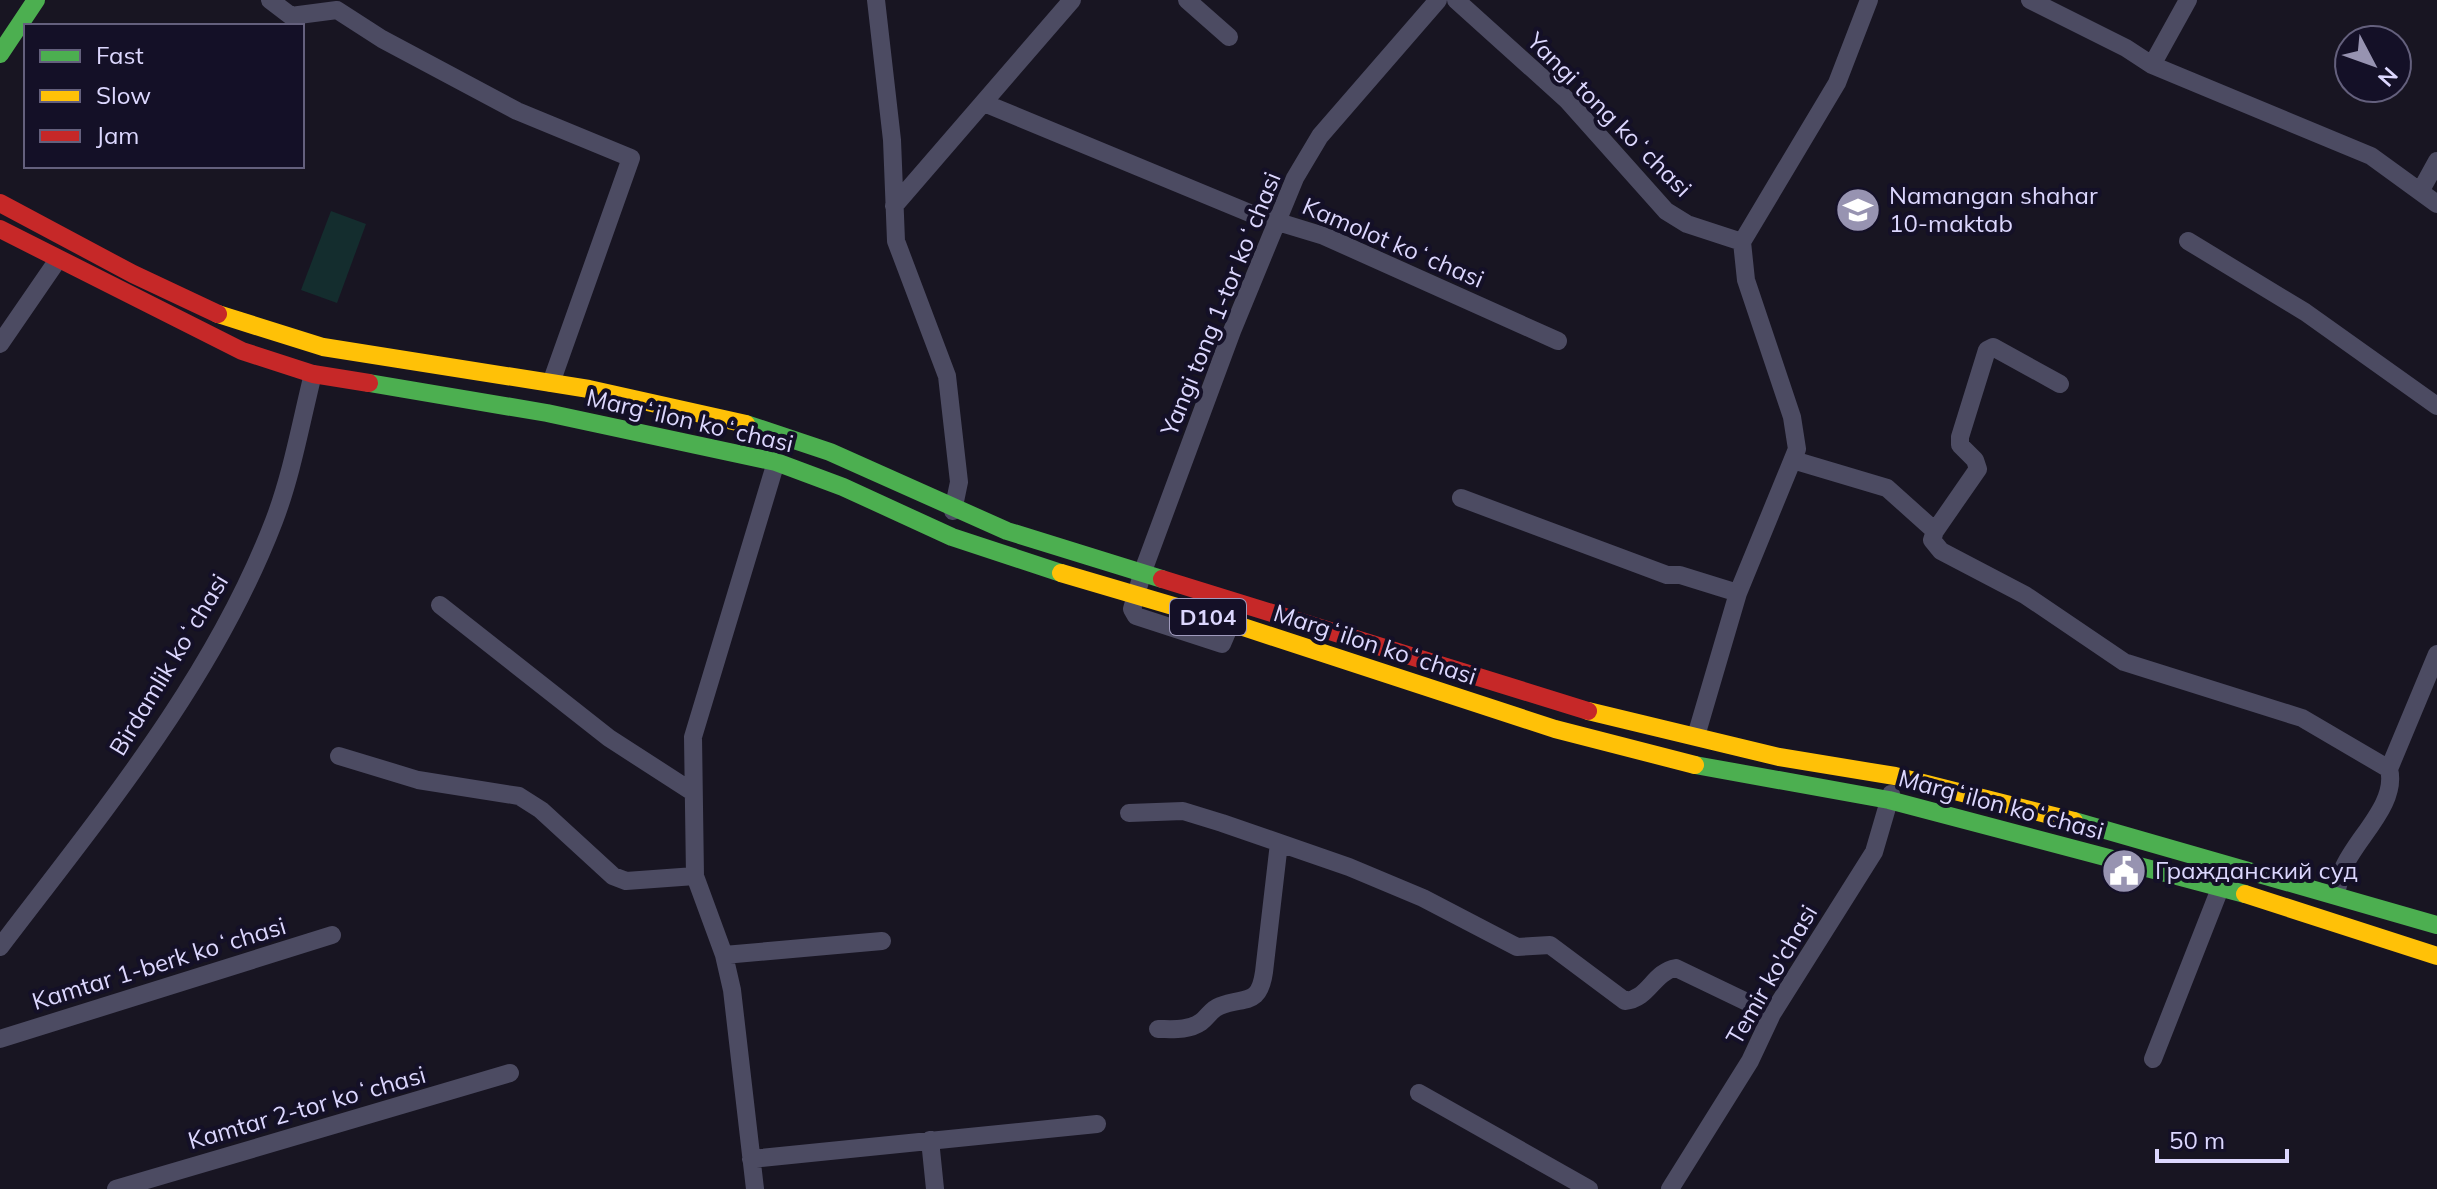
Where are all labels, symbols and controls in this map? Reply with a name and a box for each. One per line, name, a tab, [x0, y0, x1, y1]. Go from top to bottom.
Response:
legend	[24, 24, 304, 168]
north arrow	[2333, 24, 2413, 104]
street label: Yangi tong koʻchasi	[1521, 25, 1698, 203]
text: Fast	[96, 40, 144, 70]
text: N	[2372, 62, 2404, 93]
text: Slow	[96, 80, 151, 110]
text: Jam	[96, 120, 139, 150]
street label: Yangi tong 1-tor koʻchasi	[1153, 167, 1287, 441]
place label: Namangan shahar 10-maktab	[1889, 180, 2098, 238]
school or university icon: Namangan shahar 10-maktab	[1834, 186, 1882, 234]
street label: Kamolot koʻchasi	[1298, 190, 1489, 294]
street label: Margʻilon koʻchasi	[584, 382, 796, 458]
street label: Birdamlik koʻchasi	[102, 568, 234, 761]
street label: Margʻilon koʻchasi	[1270, 597, 1480, 691]
road number: D104	[1170, 599, 1246, 635]
street label: Margʻilon koʻchasi	[1895, 762, 2107, 846]
public building icon: Гражданский суд	[2100, 847, 2148, 895]
place label: Гражданский суд	[2155, 855, 2358, 885]
street label: Temir ko'chasi	[1719, 899, 1823, 1050]
street label: Kamtar 1-berk koʻchasi	[28, 910, 289, 1016]
street label: Kamtar 2-tor koʻchasi	[184, 1059, 429, 1155]
scale bar	[2157, 1113, 2287, 1163]
text: 50 m	[2169, 1125, 2225, 1155]

